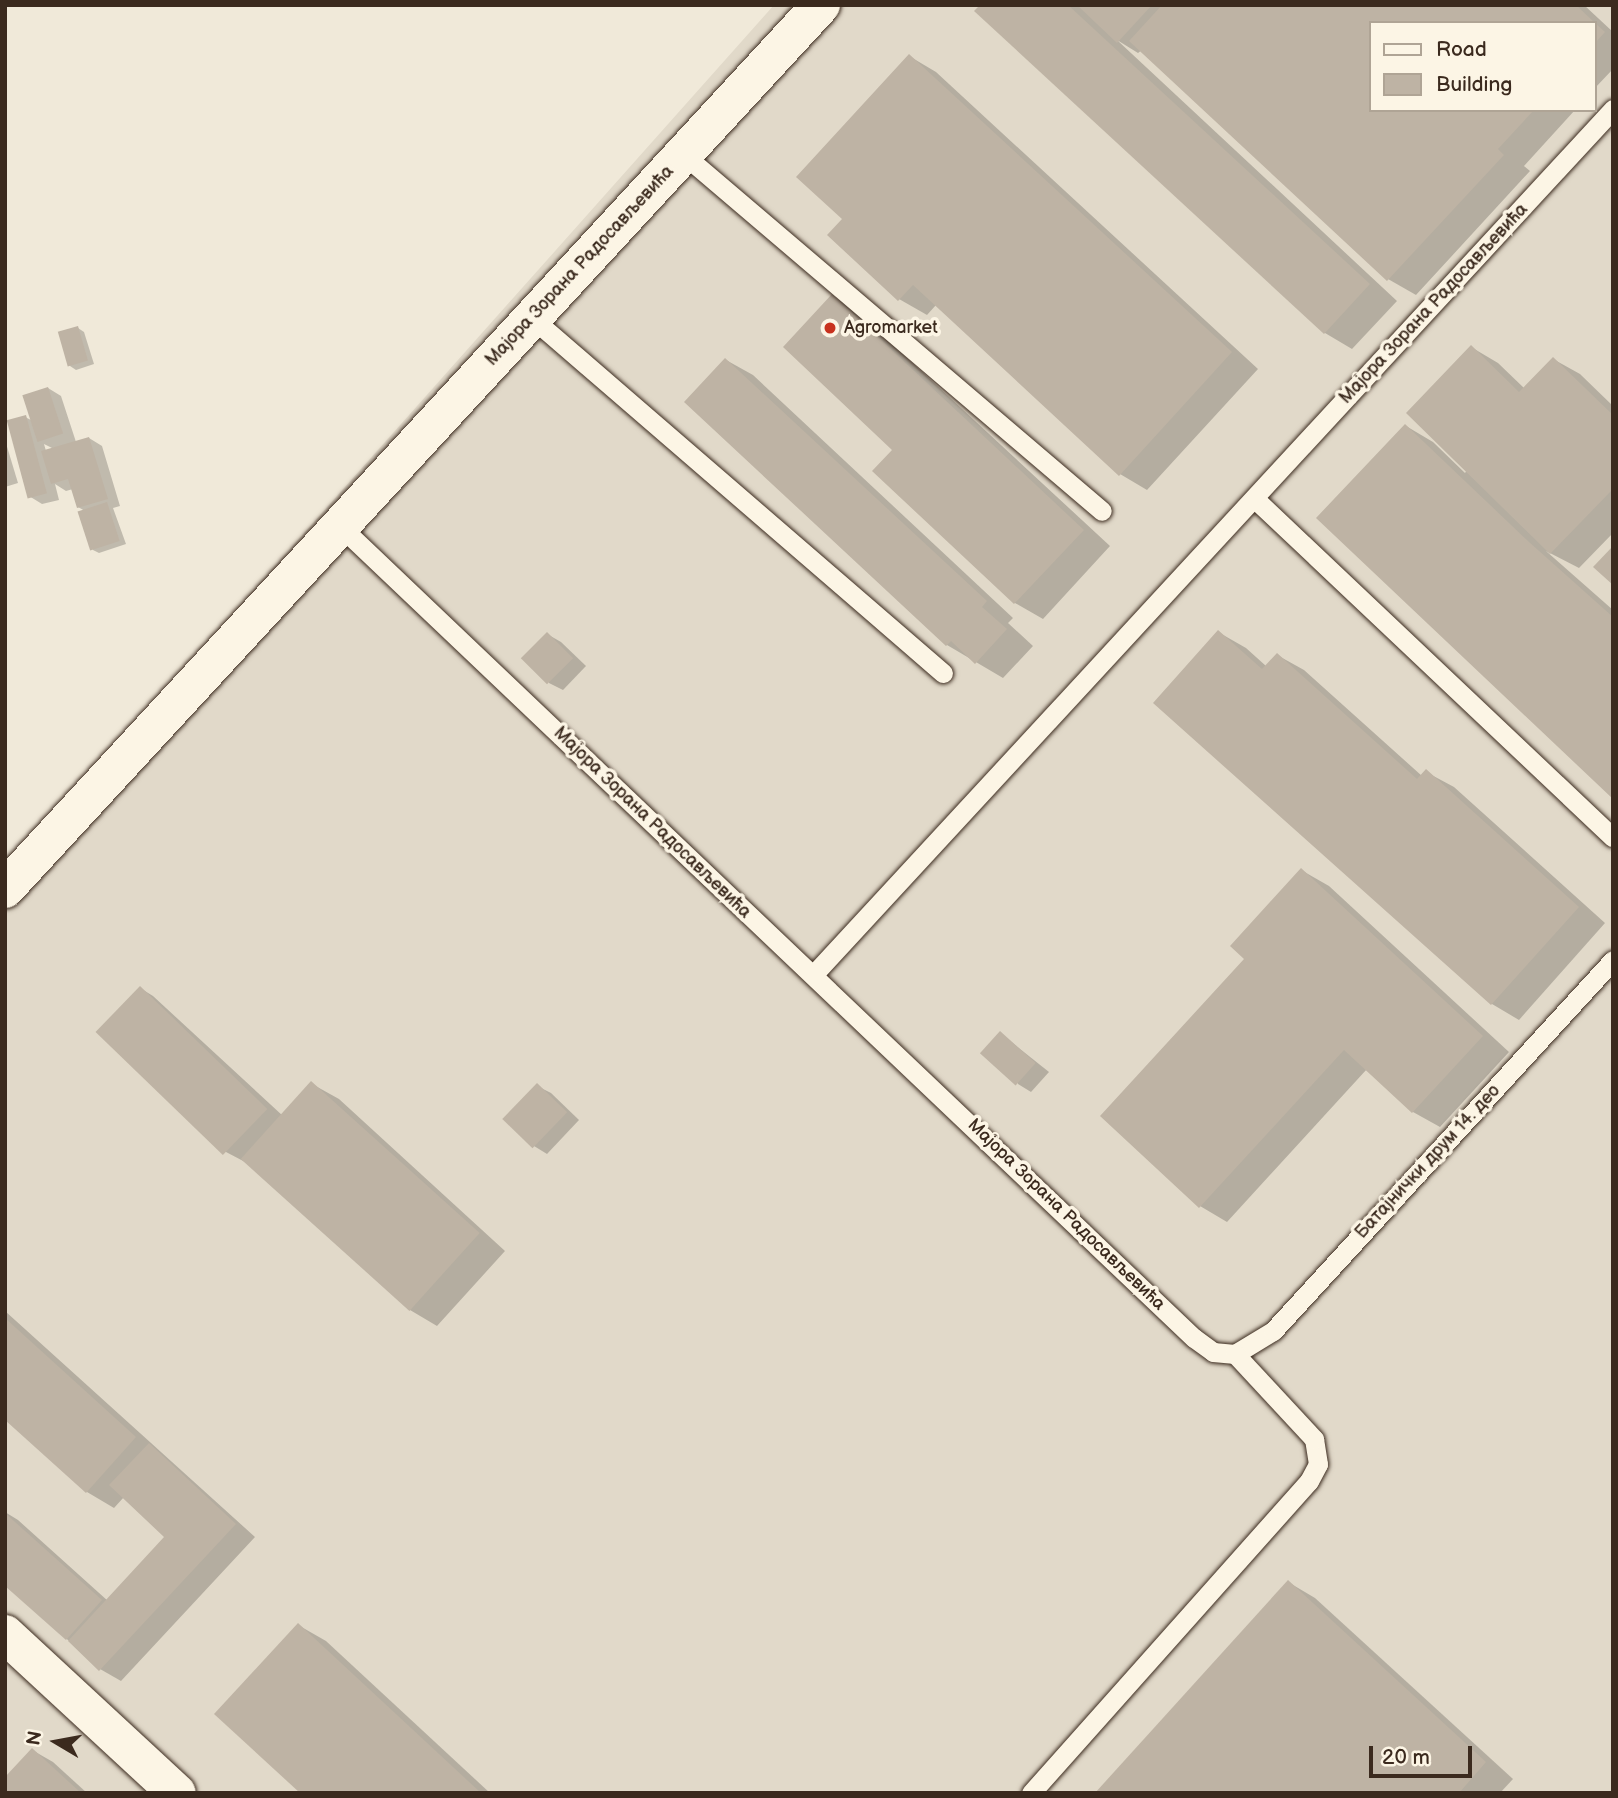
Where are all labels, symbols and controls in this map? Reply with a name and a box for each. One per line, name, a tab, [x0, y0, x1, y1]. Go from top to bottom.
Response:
legend	[1370, 21, 1597, 112]
text: Road	[1436, 37, 1487, 62]
text: Building	[1436, 72, 1512, 97]
street label: Мајора Зорана Радосављевића	[481, 161, 679, 371]
street label: Мајора Зорана Радосављевића	[1335, 199, 1533, 409]
place label: Agromarket	[844, 317, 938, 339]
marker: Agromarket	[822, 320, 838, 336]
street label: Мајора Зорана Радосављевића	[549, 723, 755, 923]
street label: Батајнички друм 14. део	[1351, 1081, 1505, 1243]
street label: Мајора Зорана Радосављевића	[963, 1115, 1169, 1315]
north arrow	[21, 1707, 91, 1777]
text: N	[22, 1729, 47, 1747]
scale bar	[1373, 1731, 1476, 1775]
text: 20 m	[1382, 1745, 1430, 1770]

